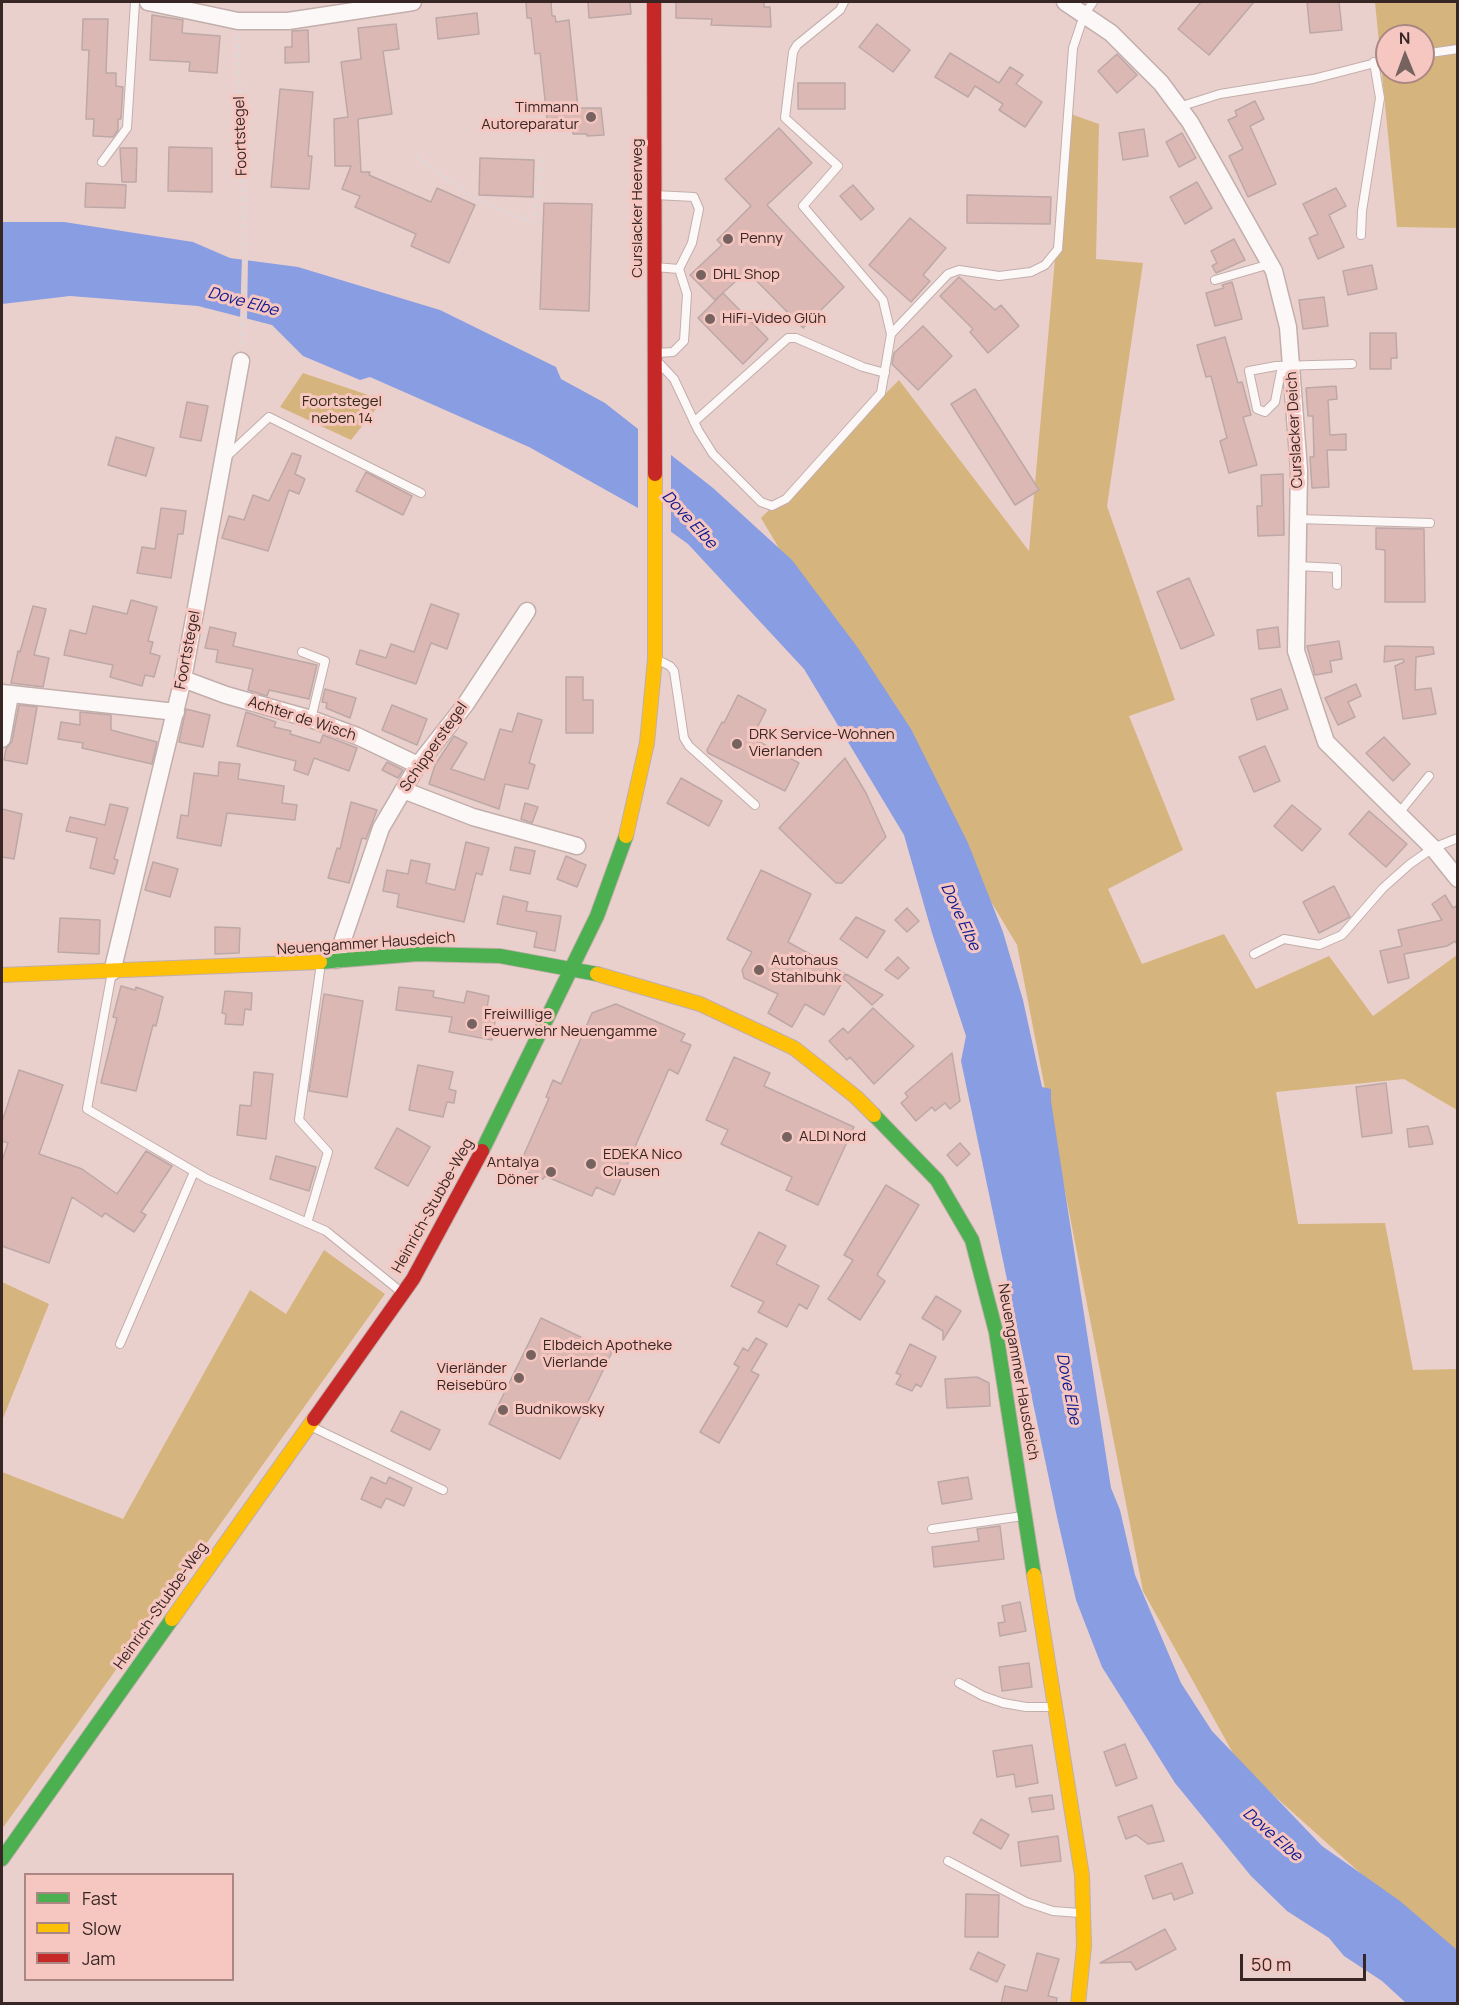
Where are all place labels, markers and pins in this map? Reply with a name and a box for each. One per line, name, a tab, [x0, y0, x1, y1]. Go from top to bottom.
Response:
place label: Timmann Autoreparatur	[481, 99, 579, 134]
marker: Timmann Autoreparatur	[584, 110, 598, 124]
place label: Penny	[740, 230, 783, 248]
marker: Penny	[721, 232, 735, 246]
place label: DHL Shop	[713, 266, 780, 284]
marker: DHL Shop	[694, 268, 708, 282]
place label: HiFi-Video Glüh	[722, 310, 826, 328]
marker: HiFi-Video Glüh	[703, 312, 717, 326]
place label: DRK Service-Wohnen Vierlanden	[749, 726, 895, 761]
marker: DRK Service-Wohnen Vierlanden	[730, 737, 744, 751]
place label: Autohaus Stahlbuhk	[771, 952, 841, 987]
marker: Autohaus Stahlbuhk	[752, 963, 766, 977]
place label: Freiwillige Feuerwehr Neuengamme	[484, 1006, 657, 1041]
marker: Freiwillige Feuerwehr Neuengamme	[465, 1017, 479, 1031]
place label: ALDI Nord	[799, 1128, 866, 1146]
marker: ALDI Nord	[780, 1130, 794, 1144]
place label: EDEKA Nico Clausen	[603, 1146, 682, 1181]
place label: Antalya Döner	[487, 1154, 539, 1189]
marker: EDEKA Nico Clausen	[584, 1157, 598, 1171]
marker: Antalya Döner	[544, 1165, 558, 1179]
place label: Elbdeich Apotheke Vierlande	[543, 1337, 672, 1372]
marker: Elbdeich Apotheke Vierlande	[524, 1348, 538, 1362]
place label: Vierländer Reisebüro	[437, 1360, 507, 1395]
marker: Vierländer Reisebüro	[512, 1371, 526, 1385]
place label: Budnikowsky	[515, 1401, 605, 1419]
marker: Budnikowsky	[496, 1403, 510, 1417]

